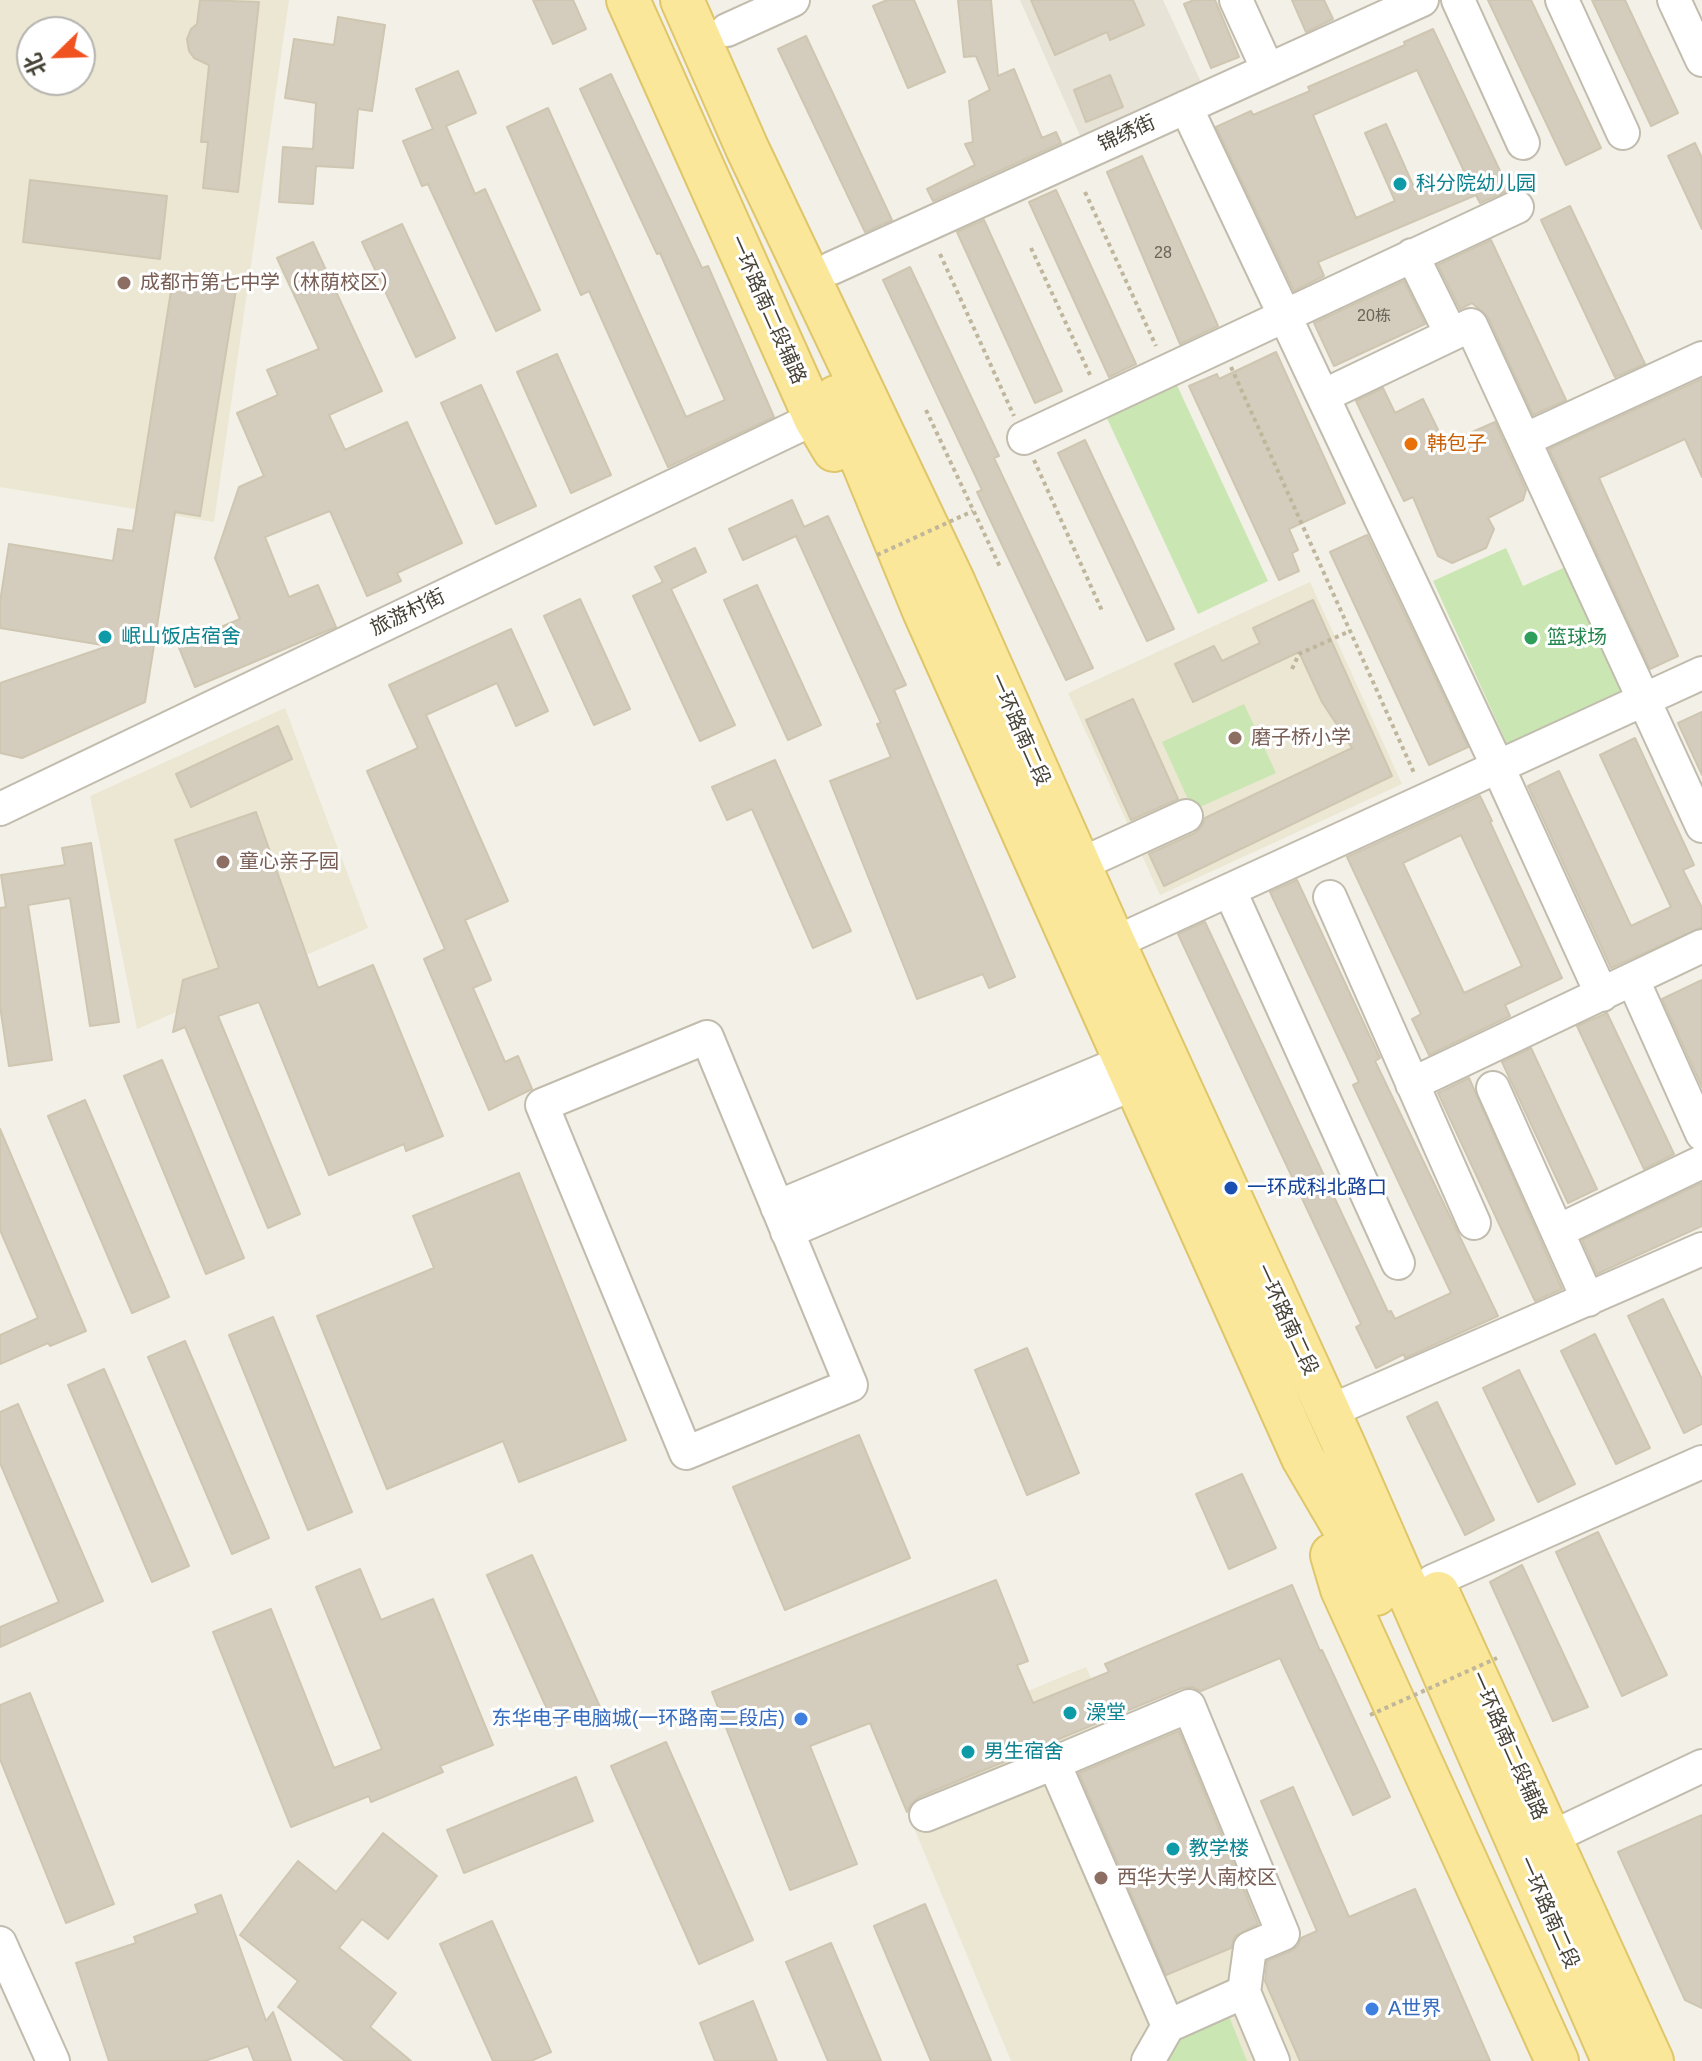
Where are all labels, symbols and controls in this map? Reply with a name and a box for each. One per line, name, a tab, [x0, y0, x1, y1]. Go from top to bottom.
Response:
north arrow	[16, 16, 96, 96]
text: 北	[19, 50, 51, 80]
street label: 锦绣街	[1095, 111, 1159, 157]
place label: 科分院幼儿园	[1416, 172, 1536, 196]
marker: 科分院幼儿园	[1391, 175, 1409, 193]
street label: 一环路南二段辅路	[723, 232, 811, 388]
house number: 28	[1154, 244, 1172, 264]
place label: 成都市第七中学（林荫校区）	[140, 271, 400, 295]
marker: 成都市第七中学（林荫校区）	[115, 274, 133, 292]
house number: 20栋	[1357, 307, 1391, 327]
place label: 韩包子	[1427, 432, 1487, 456]
marker: 韩包子	[1402, 435, 1420, 453]
street label: 旅游村街	[367, 585, 449, 641]
place label: 岷山饭店宿舍	[121, 625, 241, 649]
place label: 篮球场	[1547, 626, 1607, 650]
marker: 岷山饭店宿舍	[96, 628, 114, 646]
marker: 篮球场	[1522, 629, 1540, 647]
street label: 一环路南二段	[984, 670, 1054, 790]
place label: 磨子桥小学	[1251, 726, 1351, 750]
marker: 磨子桥小学	[1226, 729, 1244, 747]
place label: 童心亲子园	[239, 850, 339, 874]
marker: 童心亲子园	[214, 853, 232, 871]
place label: 一环成科北路口	[1247, 1176, 1387, 1200]
marker: 一环成科北路口	[1222, 1179, 1240, 1197]
street label: 一环路南二段	[1250, 1261, 1322, 1379]
street label: 一环路南二段辅路	[1464, 1668, 1552, 1824]
place label: 澡堂	[1086, 1701, 1126, 1725]
marker: 澡堂	[1061, 1704, 1079, 1722]
place label: 东华电子电脑城(一环路南二段店)	[492, 1707, 785, 1731]
marker: 东华电子电脑城(一环路南二段店)	[792, 1710, 810, 1728]
place label: 男生宿舍	[984, 1740, 1064, 1764]
marker: 男生宿舍	[959, 1743, 977, 1761]
place label: 教学楼	[1189, 1837, 1249, 1861]
marker: 教学楼	[1164, 1840, 1182, 1858]
street label: 一环路南二段	[1513, 1853, 1583, 1973]
place label: 西华大学人南校区	[1117, 1866, 1277, 1890]
marker: 西华大学人南校区	[1092, 1869, 1110, 1887]
place label: A世界	[1388, 1997, 1441, 2021]
marker: A世界	[1363, 2000, 1381, 2018]

